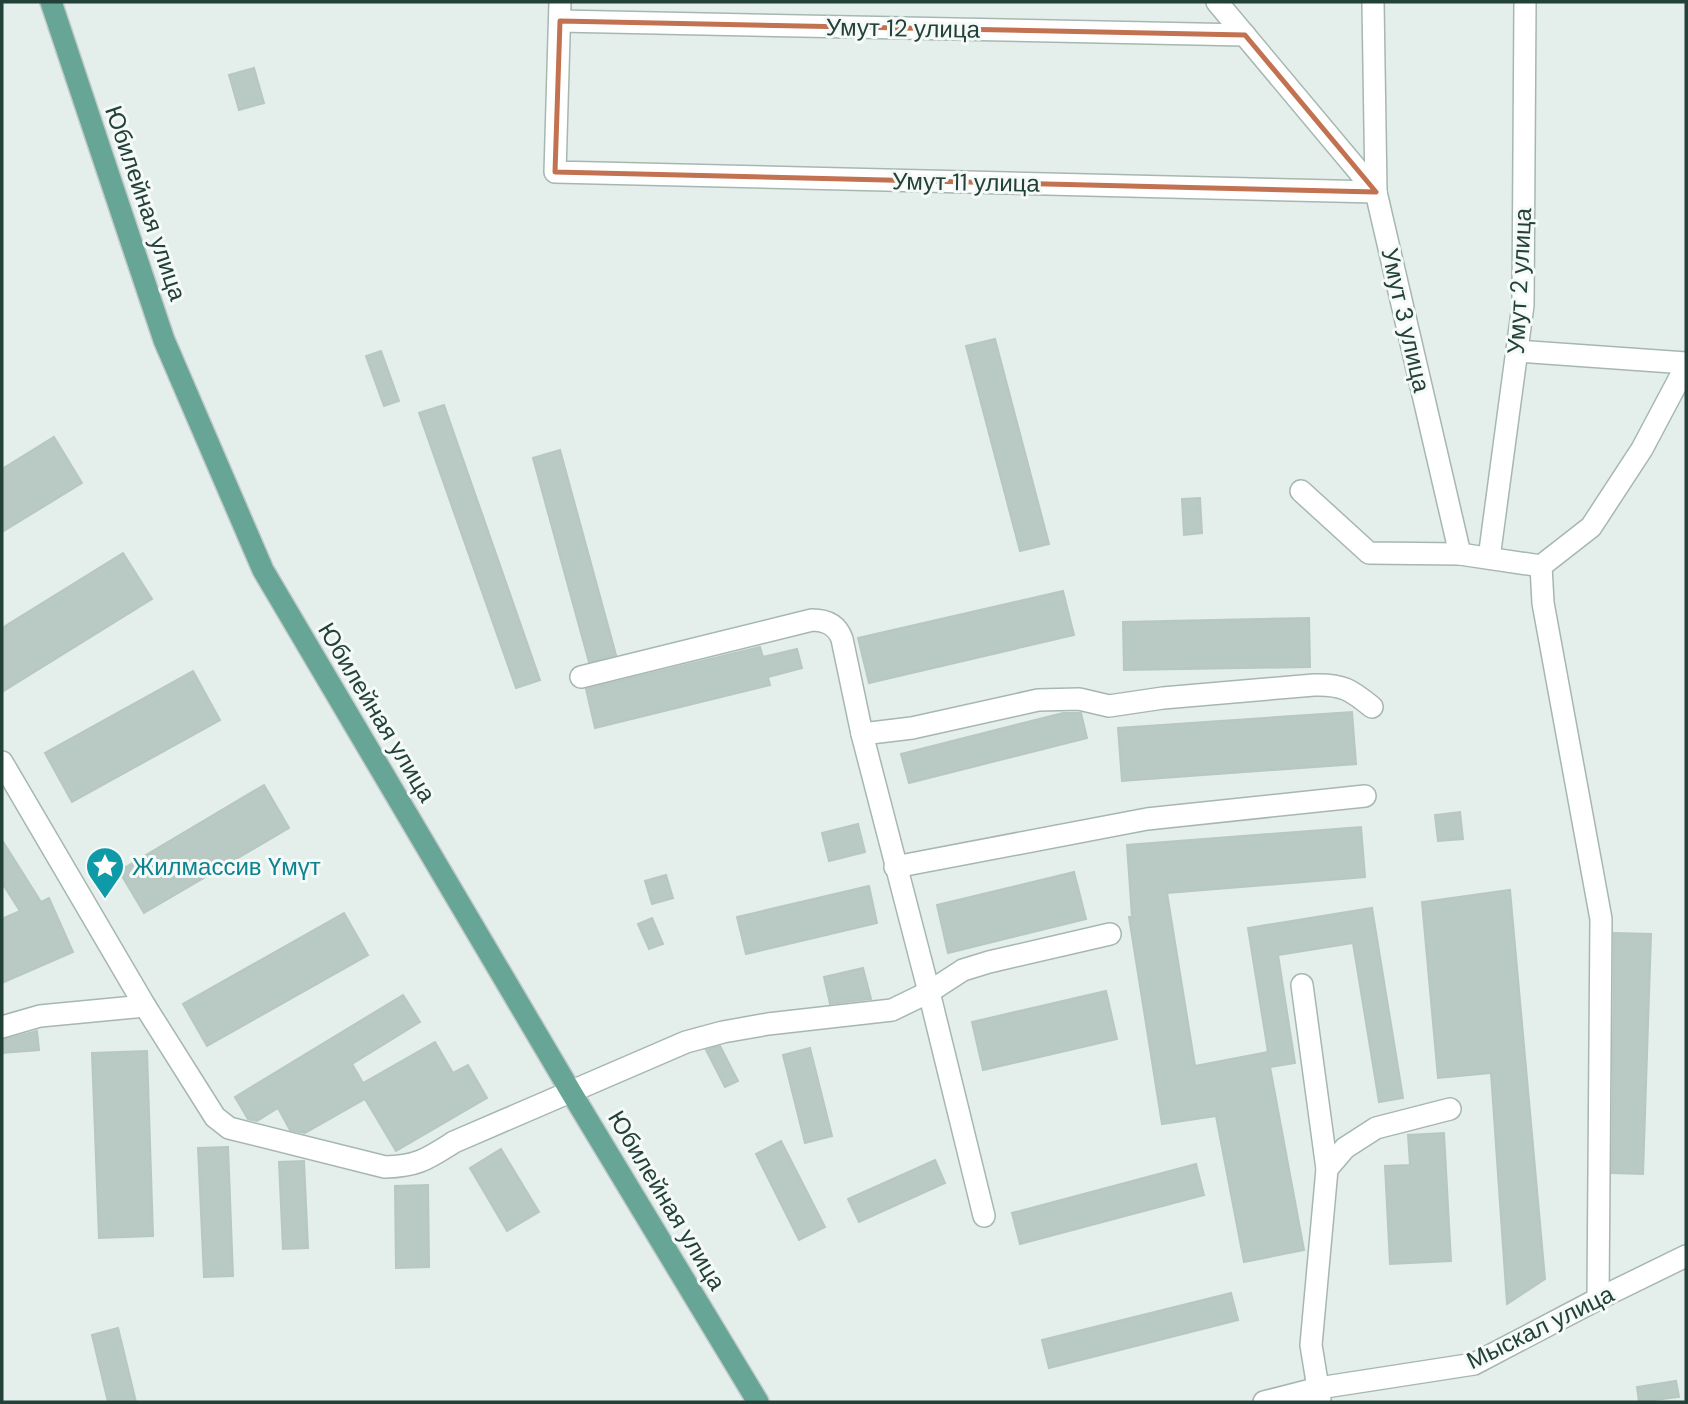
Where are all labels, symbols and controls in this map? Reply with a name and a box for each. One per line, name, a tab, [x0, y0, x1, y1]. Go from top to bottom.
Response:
street label: Умут 12 улица	[826, 11, 981, 45]
street label: Юбилейная улица	[98, 101, 194, 305]
street label: Умут 11 улица	[892, 165, 1041, 199]
street label: Умут 2 улица	[1500, 206, 1538, 355]
street label: Умут 3 улица	[1374, 245, 1438, 396]
street label: Юбилейная улица	[311, 617, 443, 808]
place icon: Жилмассив Үмүт	[84, 845, 126, 900]
place label: Жилмассив Үмүт	[132, 851, 321, 882]
street label: Юбилейная улица	[601, 1105, 733, 1296]
street label: Мыскал улица	[1461, 1278, 1619, 1376]

